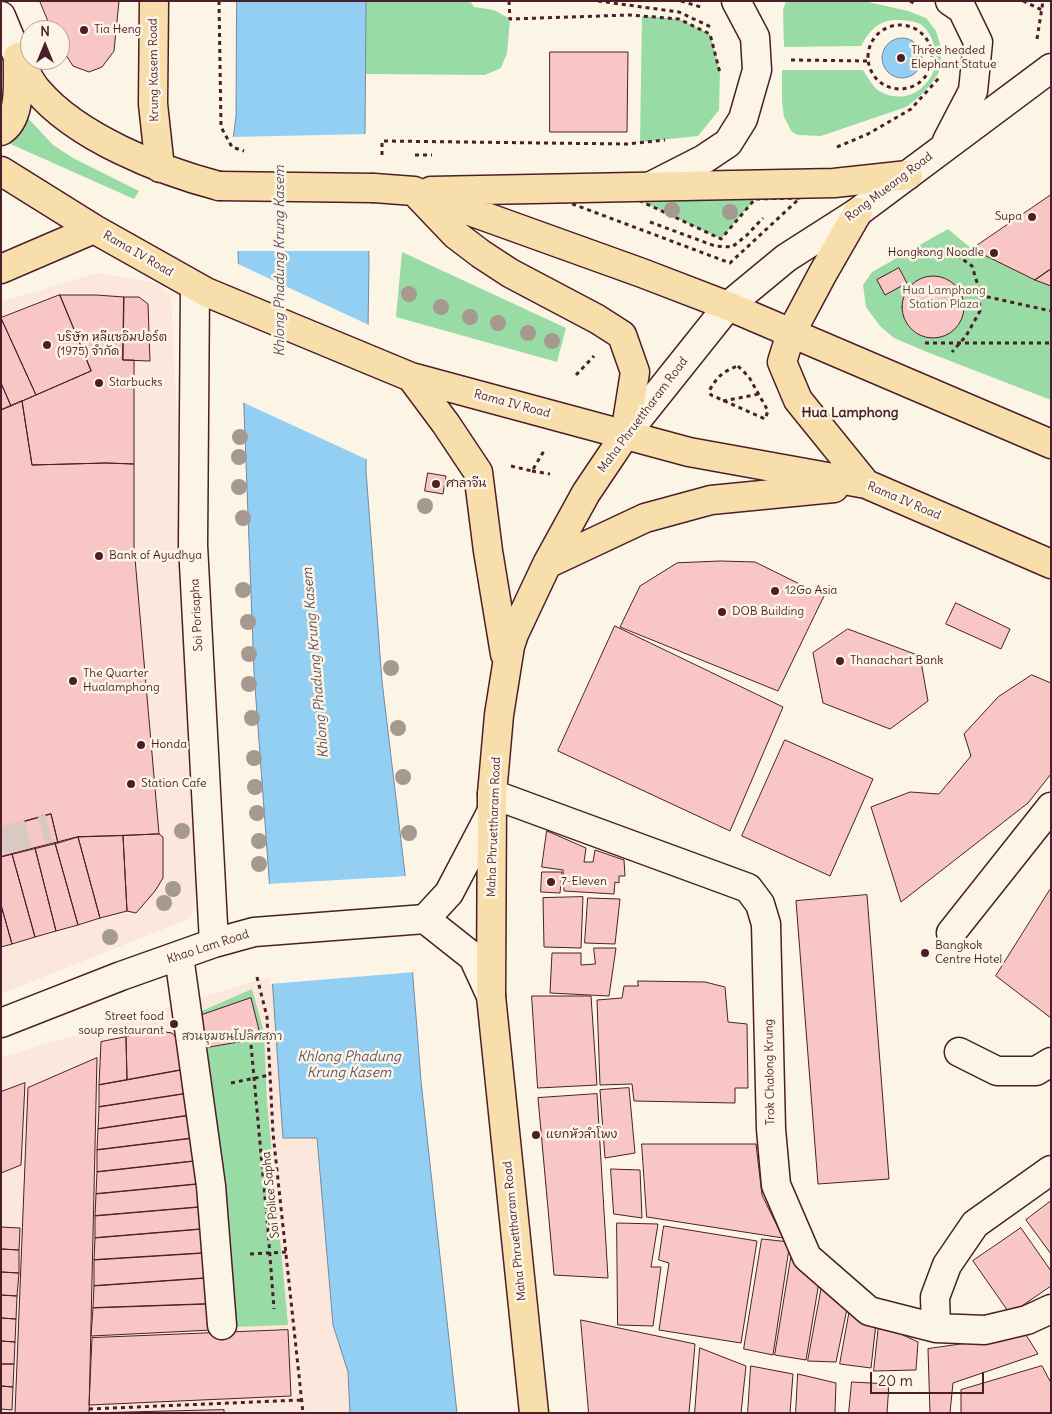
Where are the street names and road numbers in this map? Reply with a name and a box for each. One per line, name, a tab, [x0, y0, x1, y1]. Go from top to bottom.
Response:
street label: Krung Kasem Road	[146, 18, 162, 122]
street label: Rong Mueang Road	[843, 150, 935, 224]
street label: Rama IV Road	[100, 228, 176, 280]
street label: Maha Phruettharam Road	[595, 355, 691, 475]
street label: Rama IV Road	[472, 387, 552, 421]
street label: Rama IV Road	[865, 479, 943, 523]
street label: Soi Porisapha	[188, 578, 206, 652]
street label: Maha Phruettharam Road	[484, 757, 504, 897]
street label: Khao Lam Road	[165, 927, 251, 967]
street label: Trok Chalong Krung	[762, 1019, 778, 1125]
street label: Soi Police Sapha	[259, 1151, 283, 1239]
street label: Maha Phruettharam Road	[500, 1160, 530, 1302]

